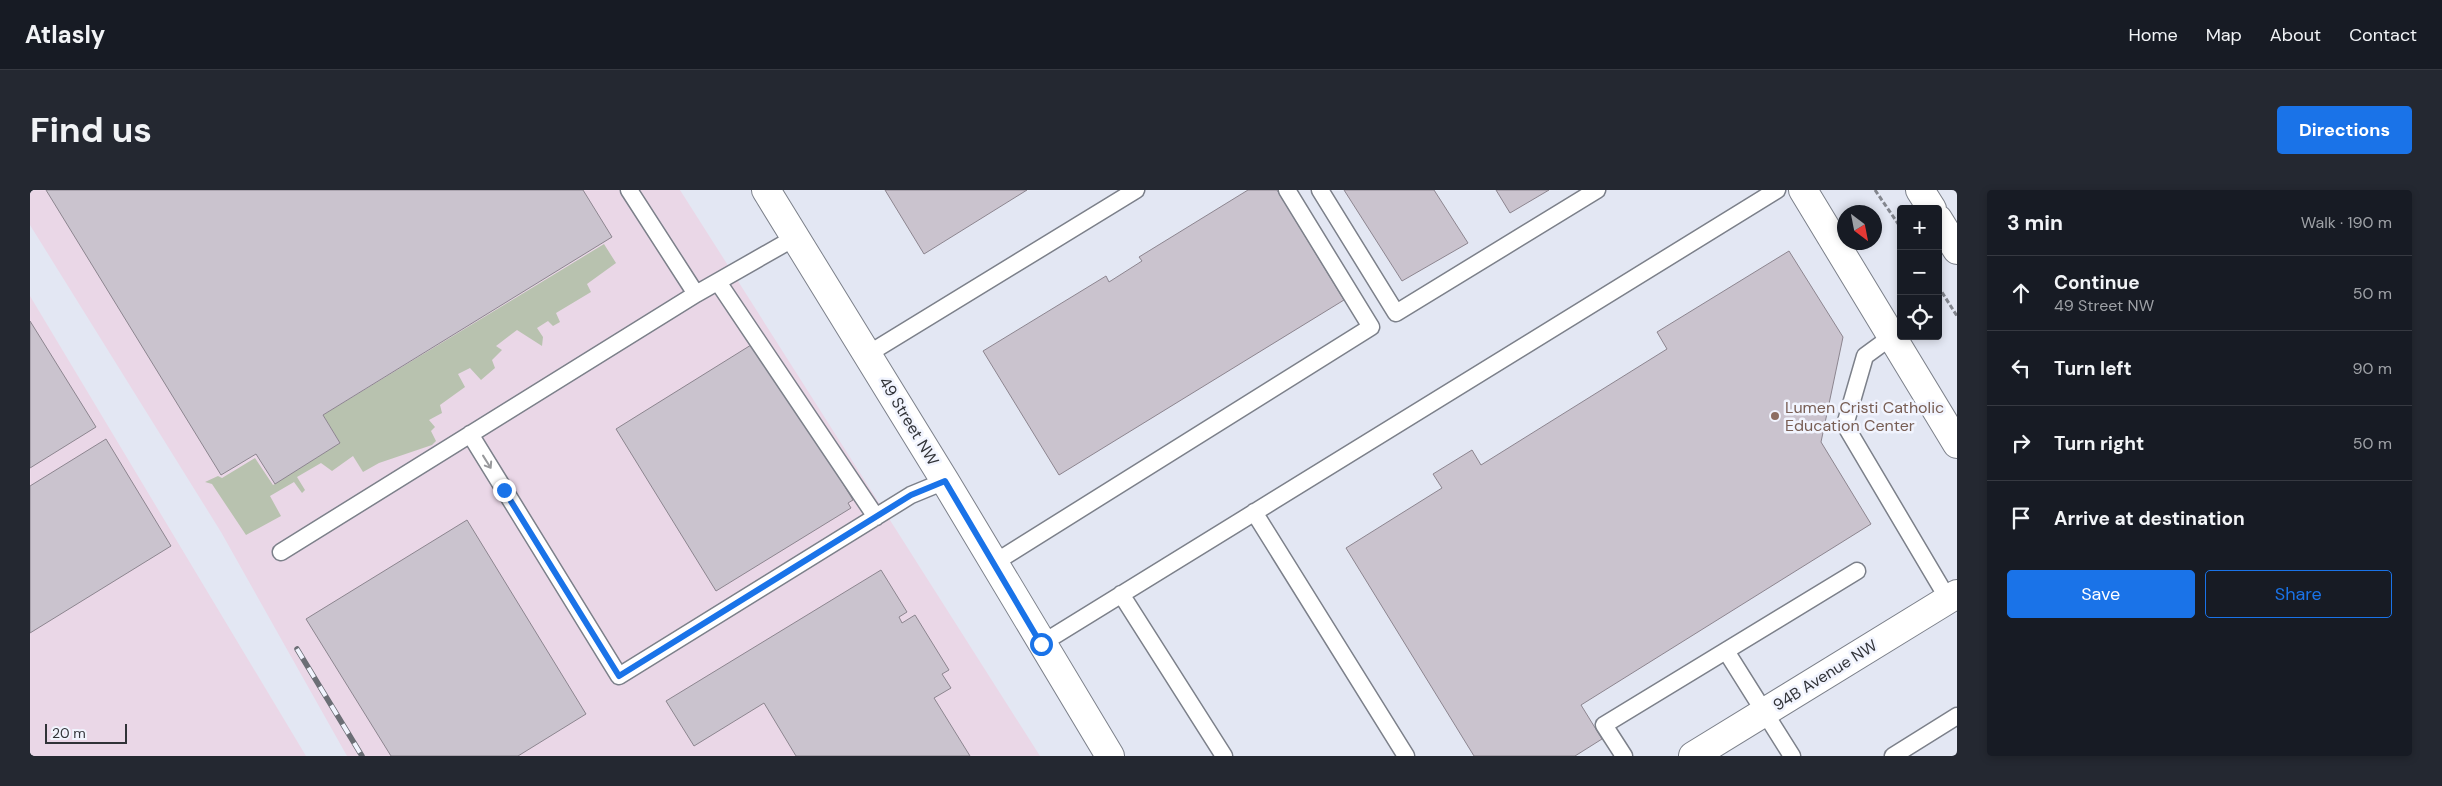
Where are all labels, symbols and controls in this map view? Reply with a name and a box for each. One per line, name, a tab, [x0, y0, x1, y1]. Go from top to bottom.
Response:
text: Atlasly	[25, 19, 105, 50]
text: Home	[2128, 23, 2178, 47]
text: Map	[2206, 23, 2242, 47]
text: About	[2270, 23, 2321, 47]
text: Contact	[2349, 23, 2417, 47]
button: Directions	[2277, 106, 2412, 154]
text: Find us	[30, 107, 152, 153]
north arrow	[1837, 205, 1882, 250]
map controls	[1897, 205, 1942, 340]
button: +	[1897, 205, 1942, 250]
text: 3 min	[2007, 209, 2063, 237]
text: Walk · 190 m	[2301, 212, 2392, 233]
button: −	[1897, 250, 1942, 295]
text: Continue	[2054, 270, 2140, 295]
icon: ahead	[2007, 279, 2035, 307]
text: 50 m	[2353, 283, 2392, 304]
button: locate	[1897, 295, 1942, 340]
text: 49 Street NW	[2054, 295, 2154, 316]
icon: left	[2007, 354, 2035, 382]
text: Turn left	[2054, 356, 2132, 381]
text: 90 m	[2352, 358, 2392, 379]
street label: 49 Street NW	[874, 373, 944, 470]
place label: Lumen Cristi Catholic Education Center	[1785, 397, 1944, 436]
marker: Lumen Cristi Catholic Education Center	[1769, 410, 1781, 422]
icon: right	[2007, 429, 2035, 457]
text: Turn right	[2054, 431, 2144, 456]
text: 50 m	[2353, 433, 2392, 454]
one-way arrow	[482, 455, 492, 469]
route end	[493, 479, 516, 502]
icon: arrive	[2007, 504, 2035, 532]
text: Arrive at destination	[2054, 506, 2245, 531]
button: Save	[2007, 570, 2195, 618]
button: Share	[2205, 570, 2392, 618]
route start	[1030, 633, 1053, 656]
street label: 94B Avenue NW	[1769, 634, 1881, 715]
scale bar	[45, 721, 128, 744]
text: 20 m	[52, 724, 86, 742]

